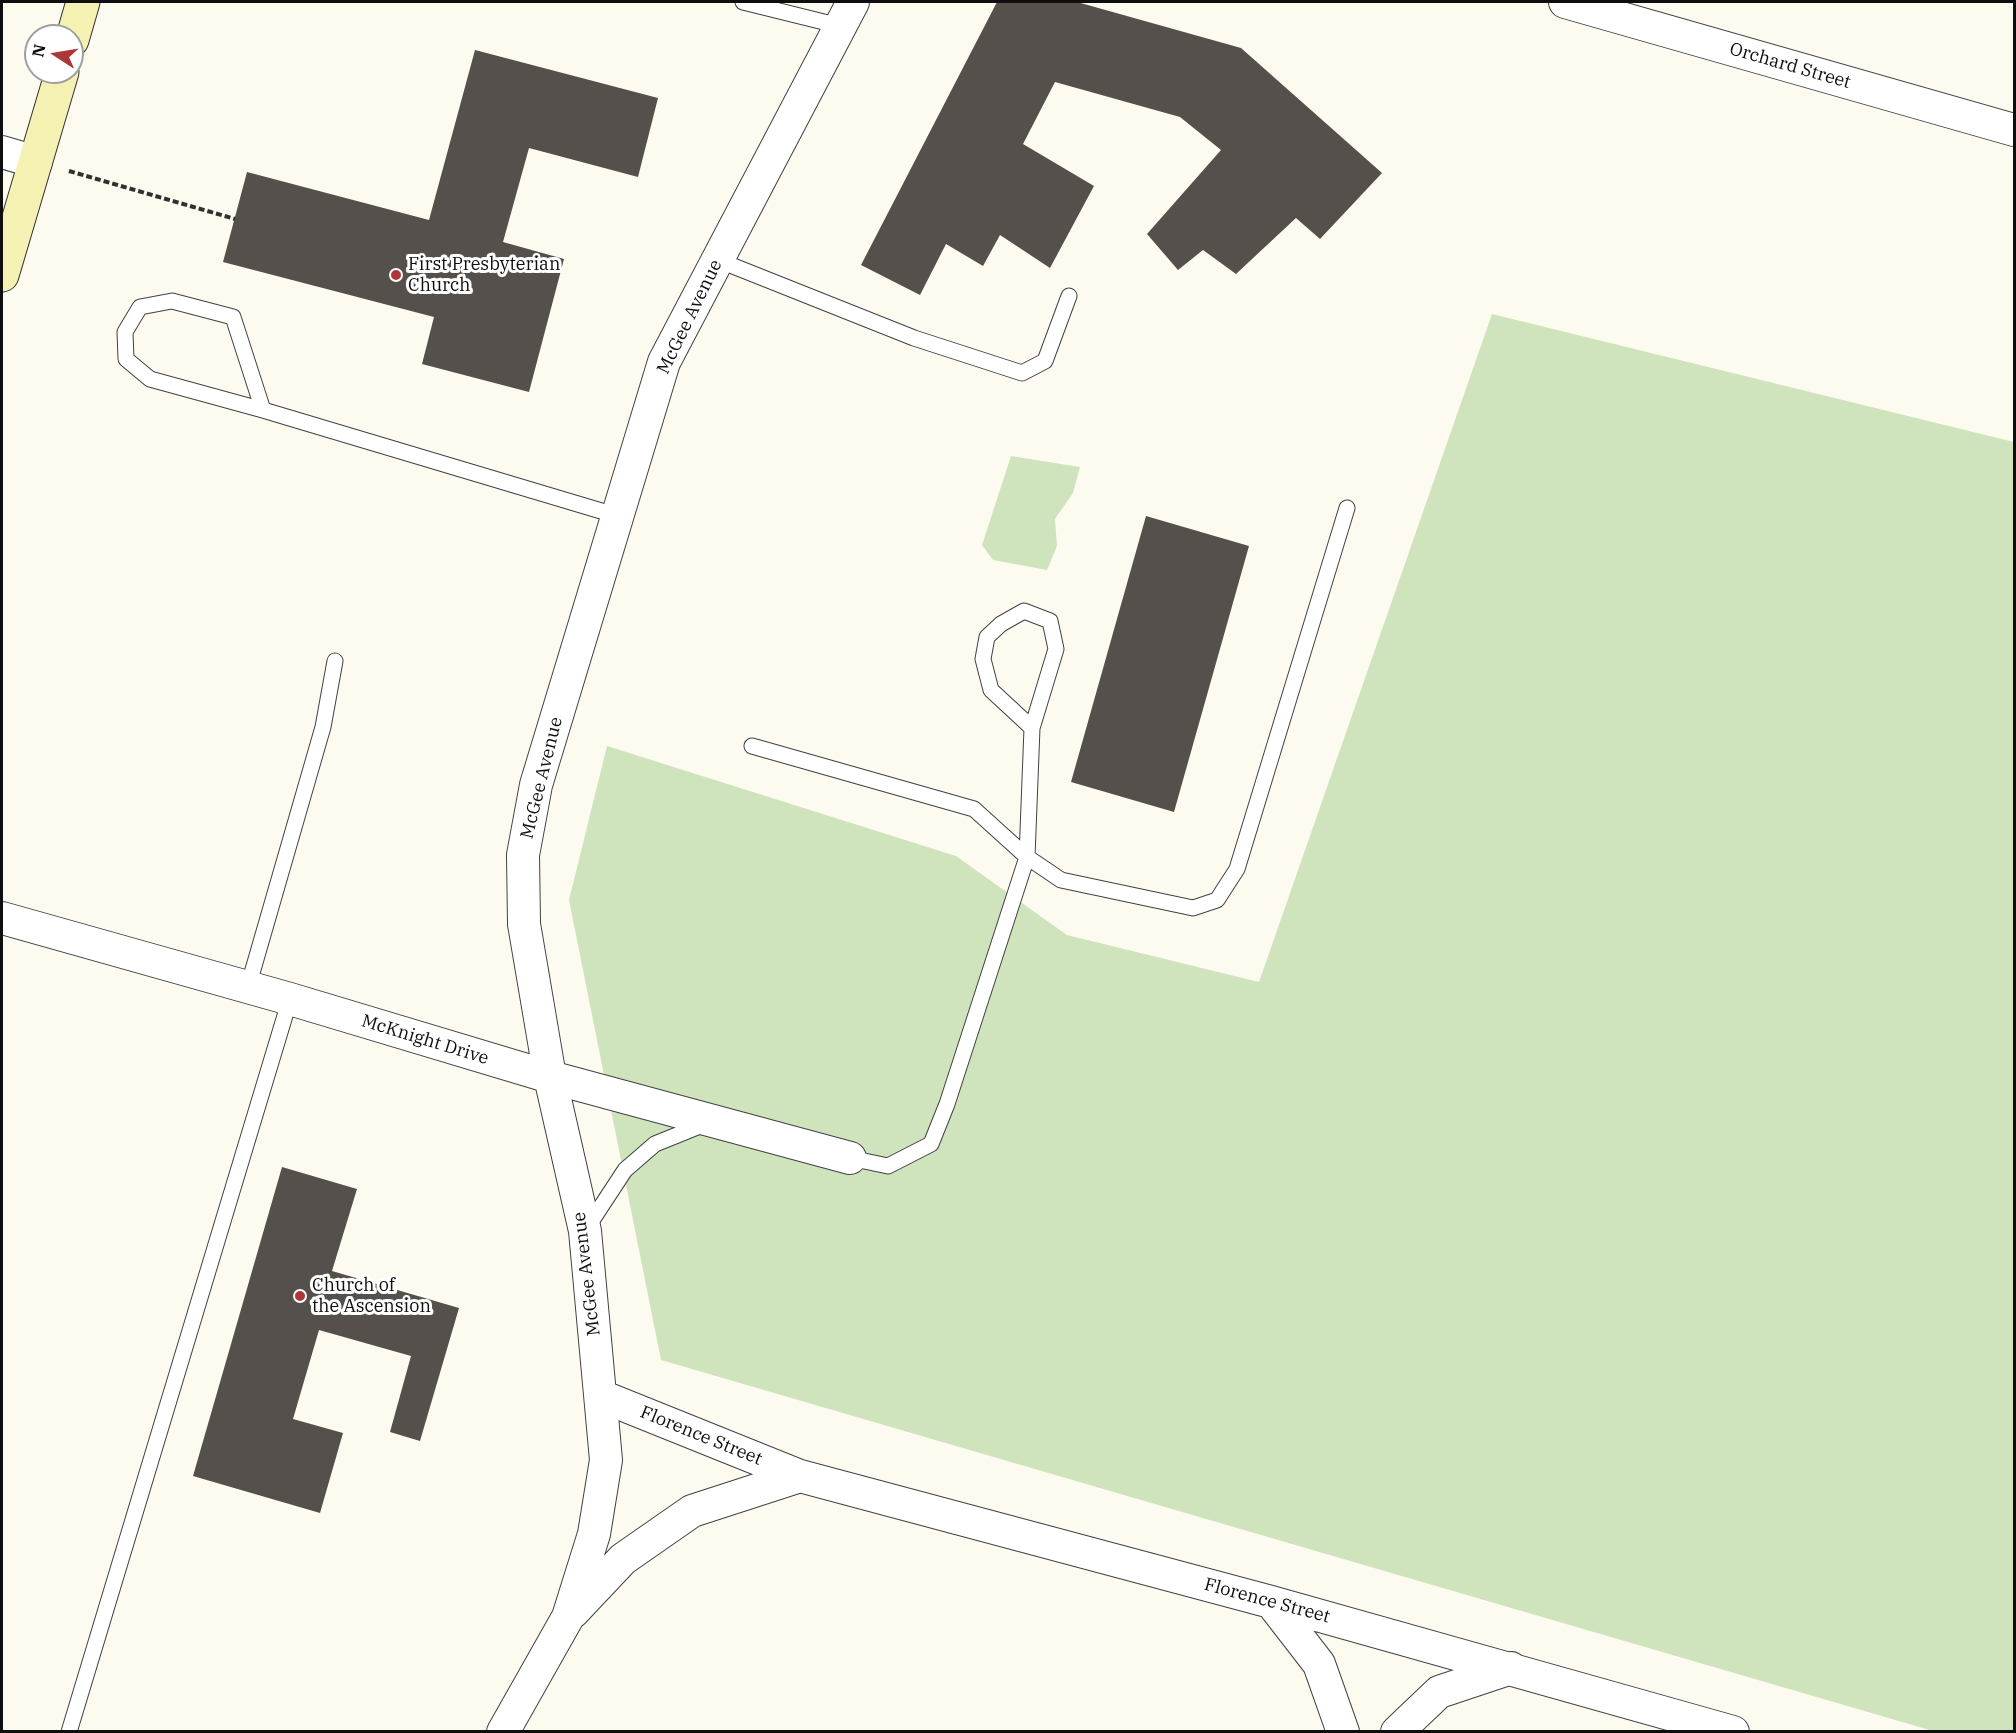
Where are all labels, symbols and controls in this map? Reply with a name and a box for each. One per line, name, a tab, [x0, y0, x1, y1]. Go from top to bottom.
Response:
north arrow	[24, 24, 84, 84]
street label: Orchard Street	[1727, 38, 1853, 94]
text: N	[27, 42, 49, 59]
place label: First Presbyterian Church	[408, 254, 560, 296]
street label: McGee Avenue	[653, 256, 727, 378]
marker: First Presbyterian Church	[389, 268, 403, 282]
street label: McGee Avenue	[516, 715, 568, 841]
street label: McKnight Drive	[359, 1010, 491, 1070]
street label: McGee Avenue	[569, 1211, 605, 1337]
place label: Church of the Ascension	[312, 1275, 431, 1318]
marker: Church of the Ascension	[293, 1289, 307, 1303]
street label: Florence Street	[637, 1402, 765, 1470]
street label: Florence Street	[1202, 1574, 1332, 1628]

